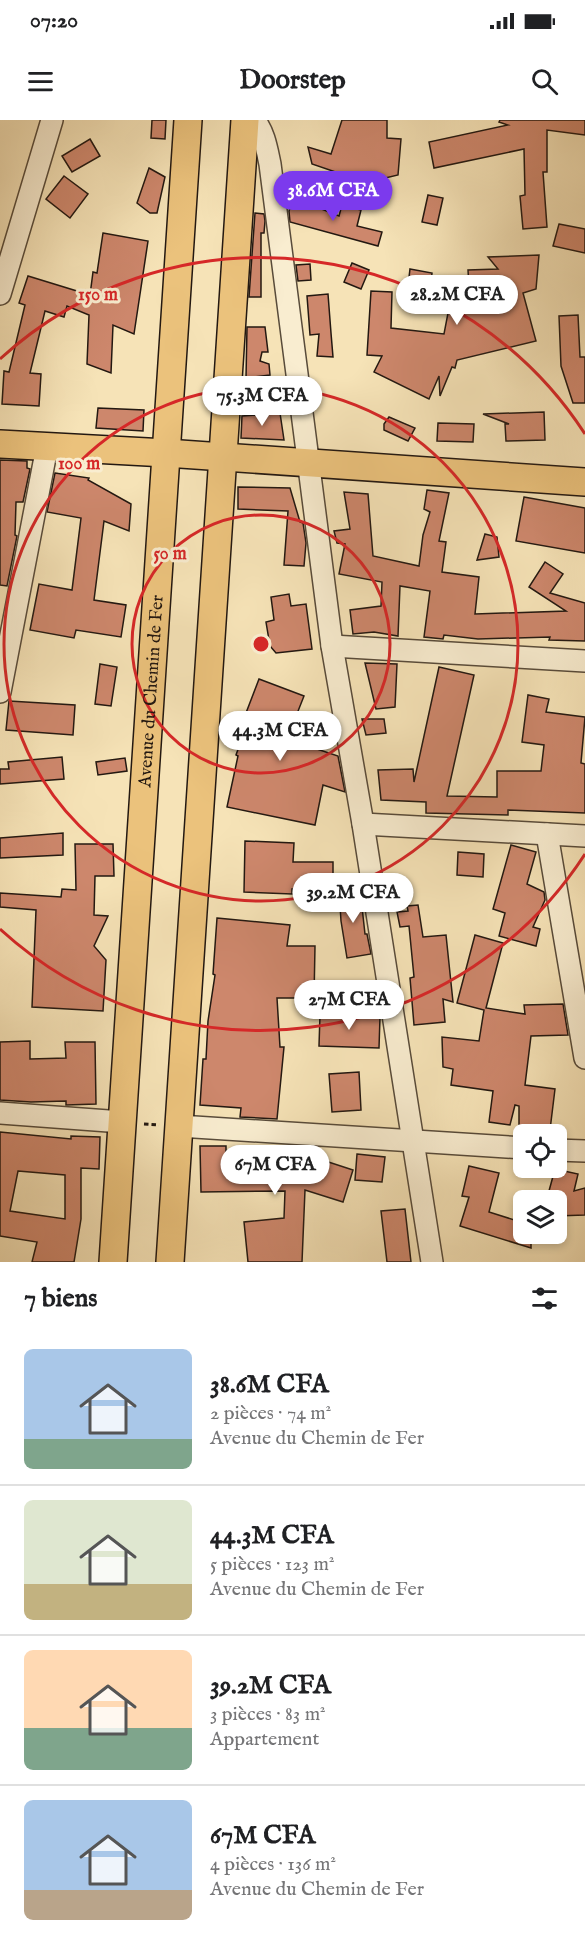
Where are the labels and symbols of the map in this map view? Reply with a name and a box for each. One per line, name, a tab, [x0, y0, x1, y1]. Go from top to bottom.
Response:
pin: 38.6M CFA	[264, 171, 402, 222]
pin: 28.2M CFA	[388, 275, 526, 326]
text: 150 m	[78, 284, 118, 307]
pin: 75.3M CFA	[193, 376, 331, 427]
text: 100 m	[58, 453, 100, 476]
text: 50 m	[153, 543, 187, 566]
street label: Avenue du Chemin de Fer	[134, 594, 170, 789]
centre of rings	[251, 634, 271, 654]
pin: 44.3M CFA	[211, 711, 349, 762]
pin: 39.2M CFA	[284, 873, 422, 924]
pin: 27M CFA	[294, 980, 404, 1031]
pin: 67M CFA	[220, 1145, 330, 1196]

